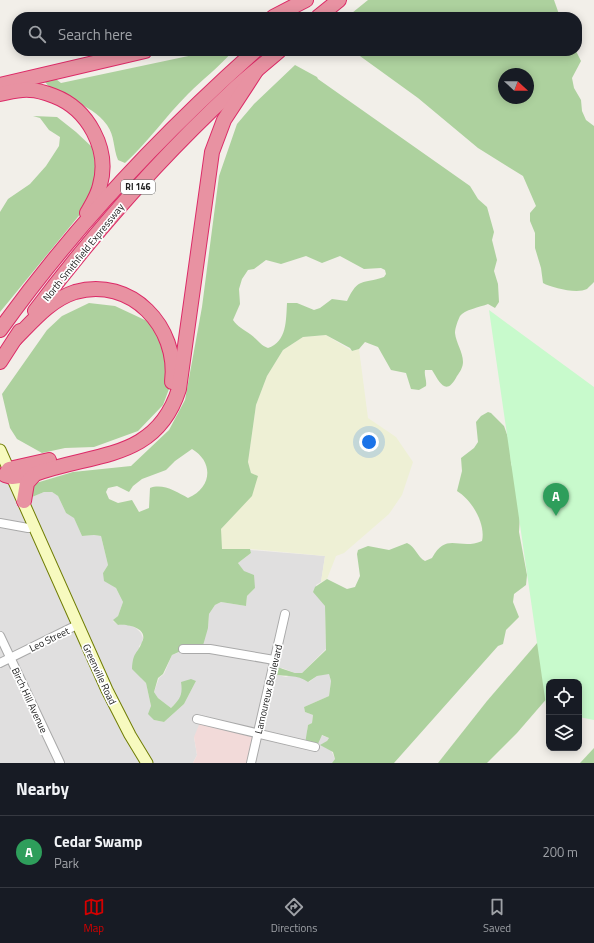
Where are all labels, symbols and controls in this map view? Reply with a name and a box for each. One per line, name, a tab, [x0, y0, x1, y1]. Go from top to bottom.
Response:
search box	[12, 12, 582, 56]
icon: search	[26, 23, 48, 45]
text: Search here	[58, 23, 132, 46]
north arrow	[498, 68, 534, 104]
road number: RI 146	[121, 180, 155, 194]
street label: North Smithfield Expressway	[39, 200, 128, 304]
your location	[359, 432, 379, 452]
pin: A	[543, 483, 569, 516]
street label: Leo Street	[27, 623, 72, 656]
street label: Greenville Road	[79, 641, 120, 707]
street label: Lamoureux Boulevard	[251, 643, 286, 735]
street label: Birch Hill Avenue	[8, 665, 51, 735]
map controls	[546, 679, 582, 751]
button: locate	[546, 679, 582, 715]
button: layers	[546, 715, 582, 751]
text: Nearby	[16, 776, 69, 802]
text: Cedar Swamp	[54, 830, 143, 853]
text: A	[25, 842, 33, 862]
text: 200 m	[542, 842, 578, 862]
text: Park	[54, 853, 79, 873]
tab: Map	[83, 896, 105, 936]
tab: Directions	[271, 896, 317, 936]
tab: Saved	[483, 896, 511, 936]

